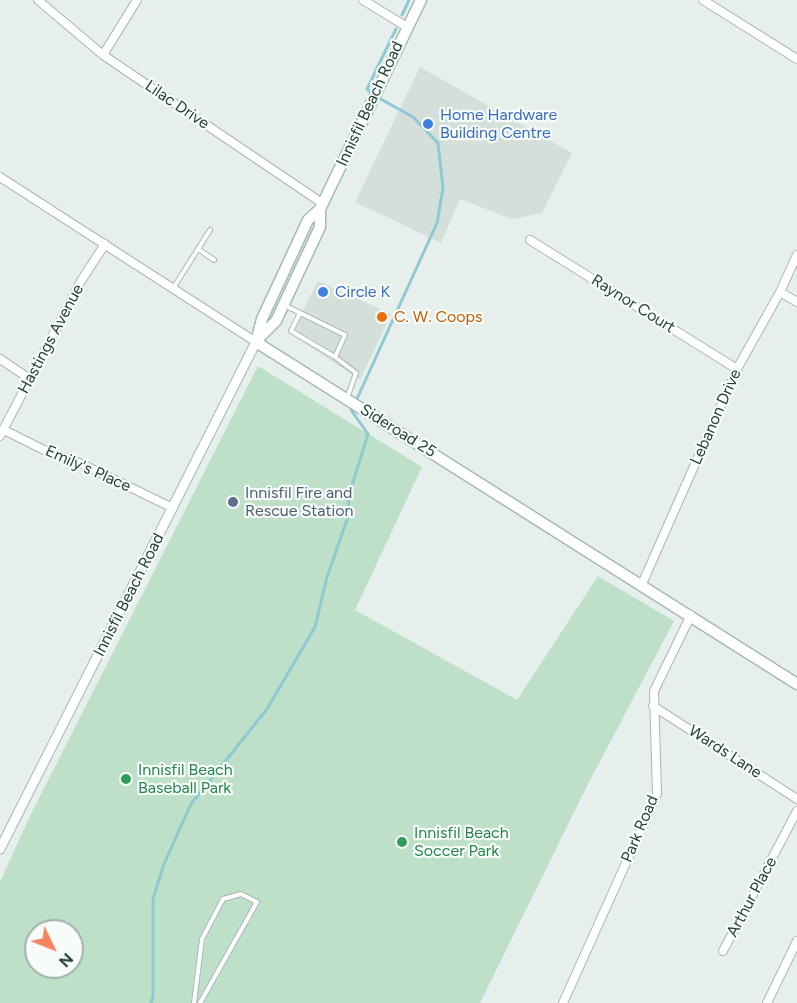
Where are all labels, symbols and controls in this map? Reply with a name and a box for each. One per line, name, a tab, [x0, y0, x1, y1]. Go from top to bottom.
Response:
street label: Innisfil Beach Road	[333, 39, 407, 169]
street label: Lilac Drive	[141, 77, 213, 133]
place label: Home Hardware Building Centre	[440, 105, 557, 143]
marker: Home Hardware Building Centre	[421, 117, 435, 131]
street label: Raynor Court	[588, 271, 678, 337]
street label: Hastings Avenue	[14, 281, 88, 397]
place label: Circle K	[335, 282, 390, 302]
marker: Circle K	[316, 285, 330, 299]
place label: C. W. Coops	[394, 307, 482, 327]
marker: C. W. Coops	[375, 310, 389, 324]
street label: Lebanon Drive	[686, 366, 746, 468]
street label: Sideroad 25	[356, 400, 440, 462]
street label: Emily's Place	[42, 442, 134, 496]
place label: Innisfil Fire and Rescue Station	[245, 483, 353, 521]
marker: Innisfil Fire and Rescue Station	[226, 495, 240, 509]
street label: Innisfil Beach Road	[90, 530, 168, 660]
street label: Wards Lane	[685, 721, 765, 783]
place label: Innisfil Beach Baseball Park	[138, 760, 233, 798]
marker: Innisfil Beach Baseball Park	[119, 772, 133, 786]
street label: Park Road	[617, 792, 663, 866]
place label: Innisfil Beach Soccer Park	[414, 823, 509, 861]
marker: Innisfil Beach Soccer Park	[395, 835, 409, 849]
street label: Arthur Place	[723, 854, 781, 940]
north arrow	[24, 919, 84, 979]
text: N	[55, 949, 77, 971]

